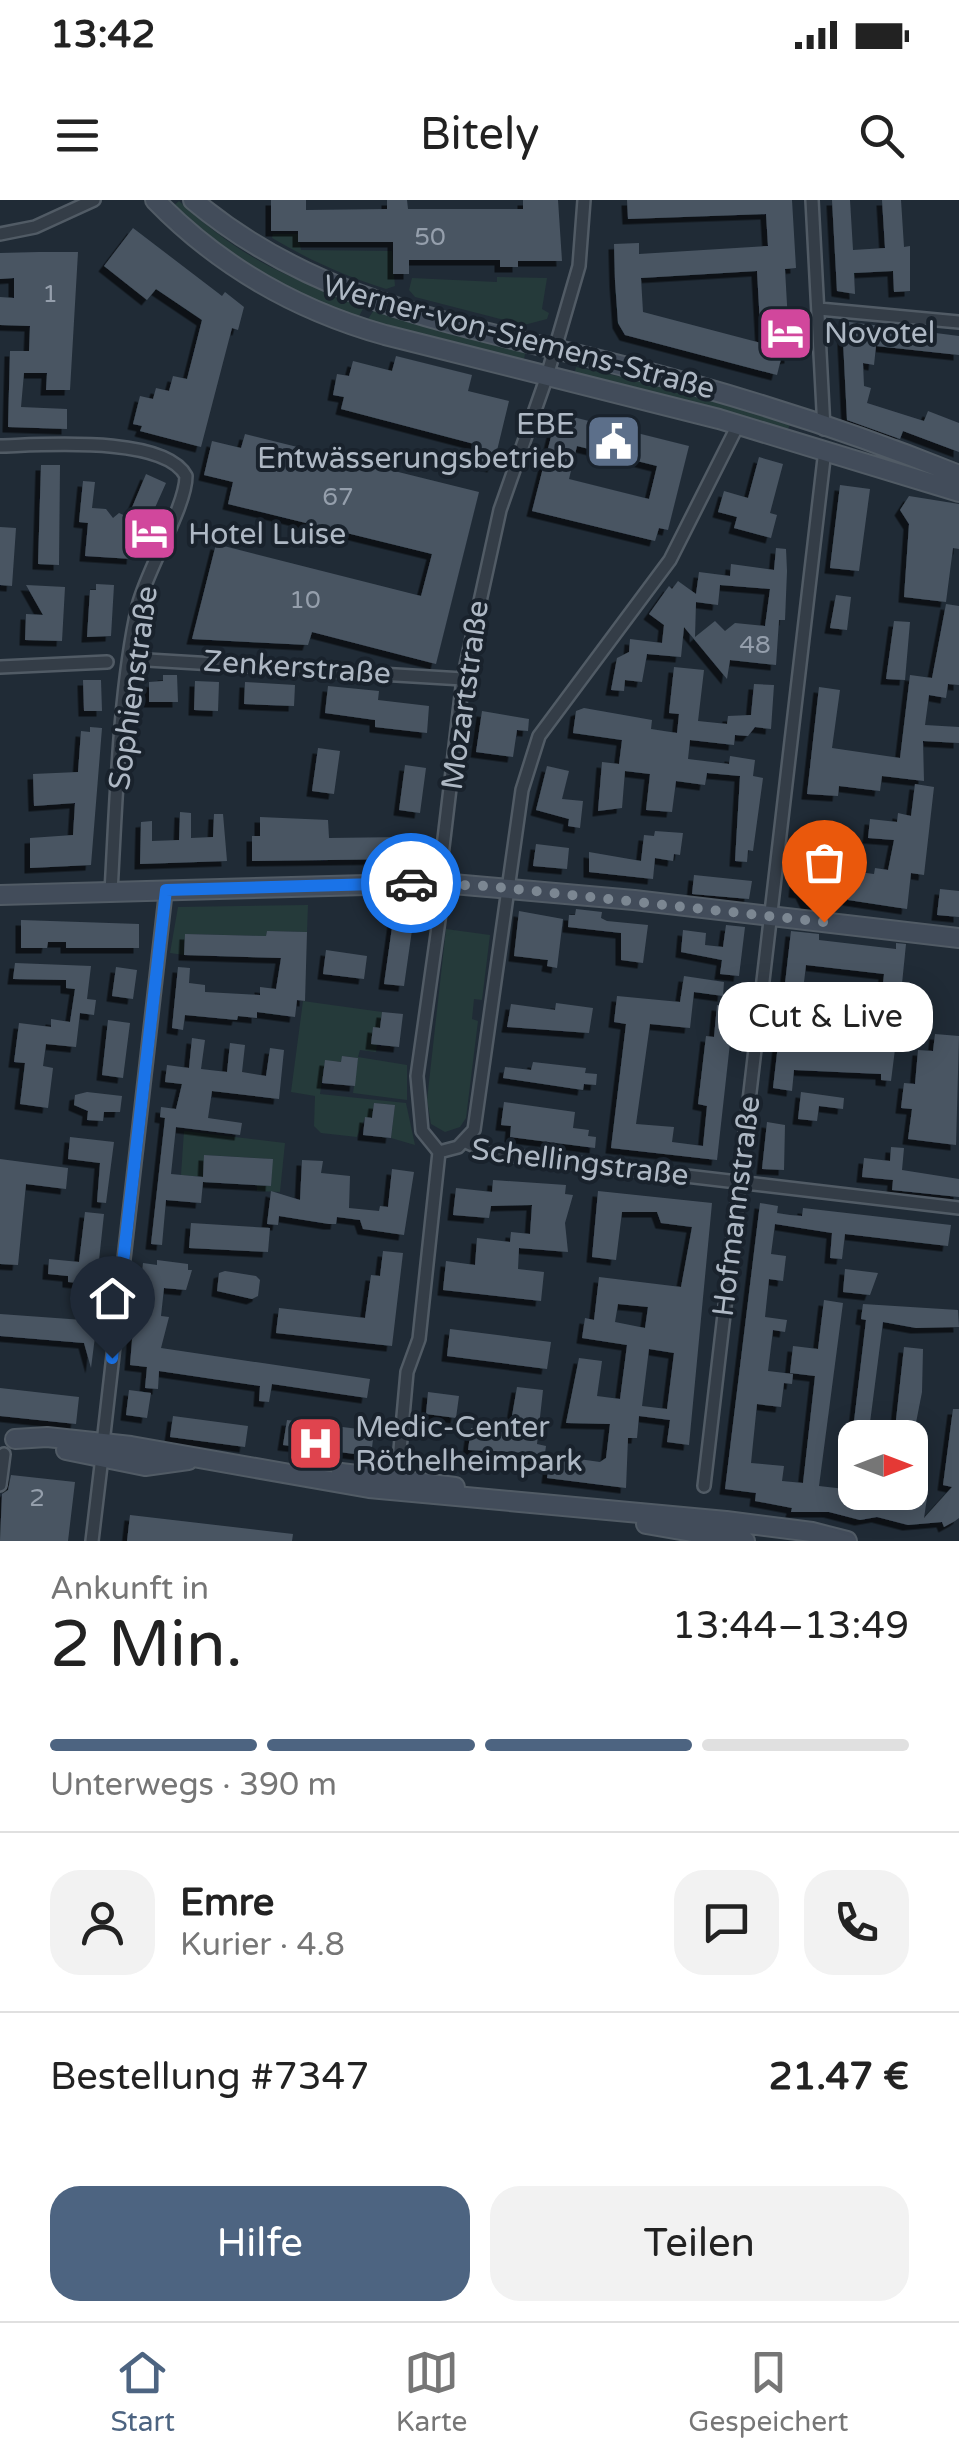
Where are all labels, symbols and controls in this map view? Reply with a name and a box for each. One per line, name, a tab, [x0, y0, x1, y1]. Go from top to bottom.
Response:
text: 13:42	[50, 12, 155, 58]
icon: menu	[50, 108, 105, 163]
text: Bitely	[420, 108, 539, 162]
icon: search	[854, 108, 909, 163]
house number: 50	[414, 222, 446, 252]
street label: Werner-von-Siemens-Straße	[319, 267, 719, 408]
house number: 1	[42, 279, 58, 309]
hotel icon: Novotel	[755, 303, 815, 363]
place label: Novotel	[824, 315, 935, 352]
place label: EBE Entwässerungsbetrieb	[257, 406, 575, 477]
public building icon: EBE Entwässerungsbetrieb	[584, 411, 644, 471]
house number: 67	[322, 482, 354, 512]
hotel icon: Hotel Luise	[119, 504, 179, 564]
place label: Hotel Luise	[188, 516, 346, 553]
street label: Sophienstraße	[101, 584, 166, 793]
house number: 10	[289, 585, 321, 615]
street label: Mozartstraße	[434, 598, 497, 792]
house number: 48	[739, 630, 771, 660]
street label: Zenkerstraße	[202, 642, 392, 693]
pin	[782, 820, 867, 923]
courier	[361, 833, 461, 933]
icon: bag	[797, 835, 852, 890]
icon: car	[384, 856, 439, 911]
callout: Cut & Live	[716, 982, 932, 1052]
text: Cut & Live	[748, 998, 903, 1036]
street label: Hofmannstraße	[705, 1094, 768, 1319]
street label: Schellingstraße	[469, 1131, 691, 1194]
pin	[70, 1256, 155, 1359]
icon: home	[85, 1271, 140, 1326]
place label: Medic-Center Röthelheimpark	[355, 1409, 583, 1480]
hospital icon: Medic-Center Röthelheimpark	[286, 1414, 346, 1474]
north arrow	[838, 1420, 928, 1510]
map controls	[838, 1420, 928, 1510]
house number: 2	[29, 1483, 45, 1513]
text: Ankunft in	[50, 1570, 209, 1608]
text: 13:44–13:49	[672, 1603, 909, 1649]
text: 2 Min.	[50, 1606, 243, 1685]
text: Unterwegs · 390 m	[50, 1766, 337, 1804]
button: person	[50, 1870, 155, 1975]
button: chat	[674, 1870, 779, 1975]
button: phone	[804, 1870, 909, 1975]
text: Emre	[180, 1880, 274, 1926]
text: Kurier · 4.8	[180, 1926, 345, 1964]
text: Bestellung #7347	[50, 2054, 369, 2100]
text: 21.47 €	[769, 2054, 909, 2100]
button: Hilfe	[50, 2186, 470, 2301]
button: Teilen	[490, 2186, 909, 2301]
tab: Start	[110, 2345, 175, 2439]
tab: Karte	[396, 2345, 467, 2439]
tab: Gespeichert	[688, 2345, 849, 2439]

